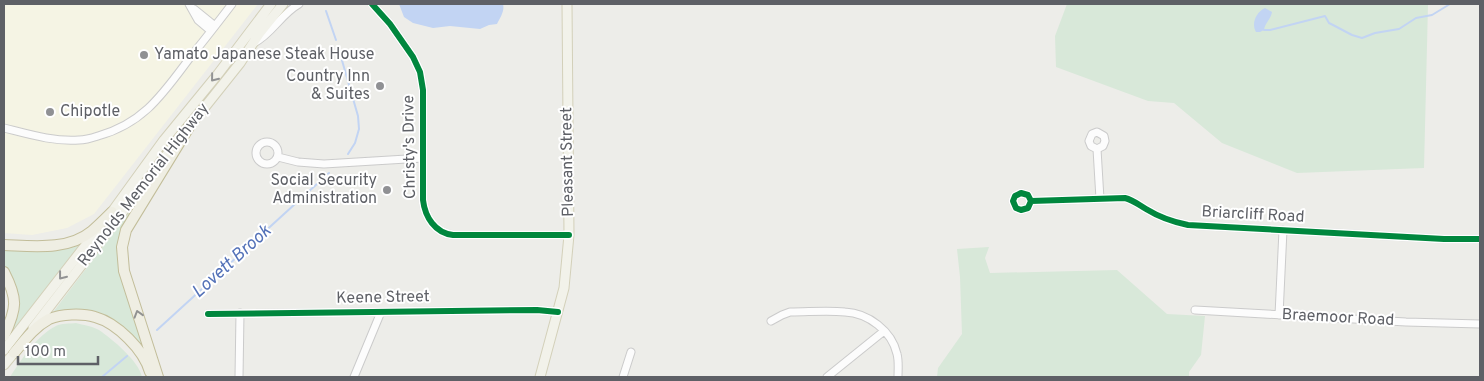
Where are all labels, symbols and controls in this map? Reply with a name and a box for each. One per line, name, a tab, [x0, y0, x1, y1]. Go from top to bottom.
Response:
place label: Yamato Japanese Steak House	[154, 45, 374, 65]
marker: Yamato Japanese Steak House	[138, 49, 150, 61]
place label: Country Inn & Suites	[286, 67, 370, 105]
one-way arrow	[212, 72, 220, 81]
marker: Country Inn & Suites	[374, 80, 386, 92]
street label: Christy's Drive	[399, 95, 421, 199]
street label: Reynolds Memorial Highway	[74, 99, 214, 271]
place label: Chipotle	[60, 102, 120, 122]
marker: Chipotle	[44, 106, 56, 118]
street label: Pleasant Street	[557, 107, 579, 217]
place label: Social Security Administration	[271, 171, 377, 209]
marker: Social Security Administration	[381, 184, 393, 196]
street label: Briarcliff Road	[1201, 202, 1305, 228]
water label: Lovett Brook	[188, 220, 277, 304]
one-way arrow	[59, 270, 67, 279]
street label: Keene Street	[336, 287, 430, 309]
street label: Braemoor Road	[1281, 305, 1395, 331]
one-way arrow	[134, 310, 144, 319]
scale bar	[18, 334, 98, 366]
text: 100 m	[25, 343, 66, 362]

